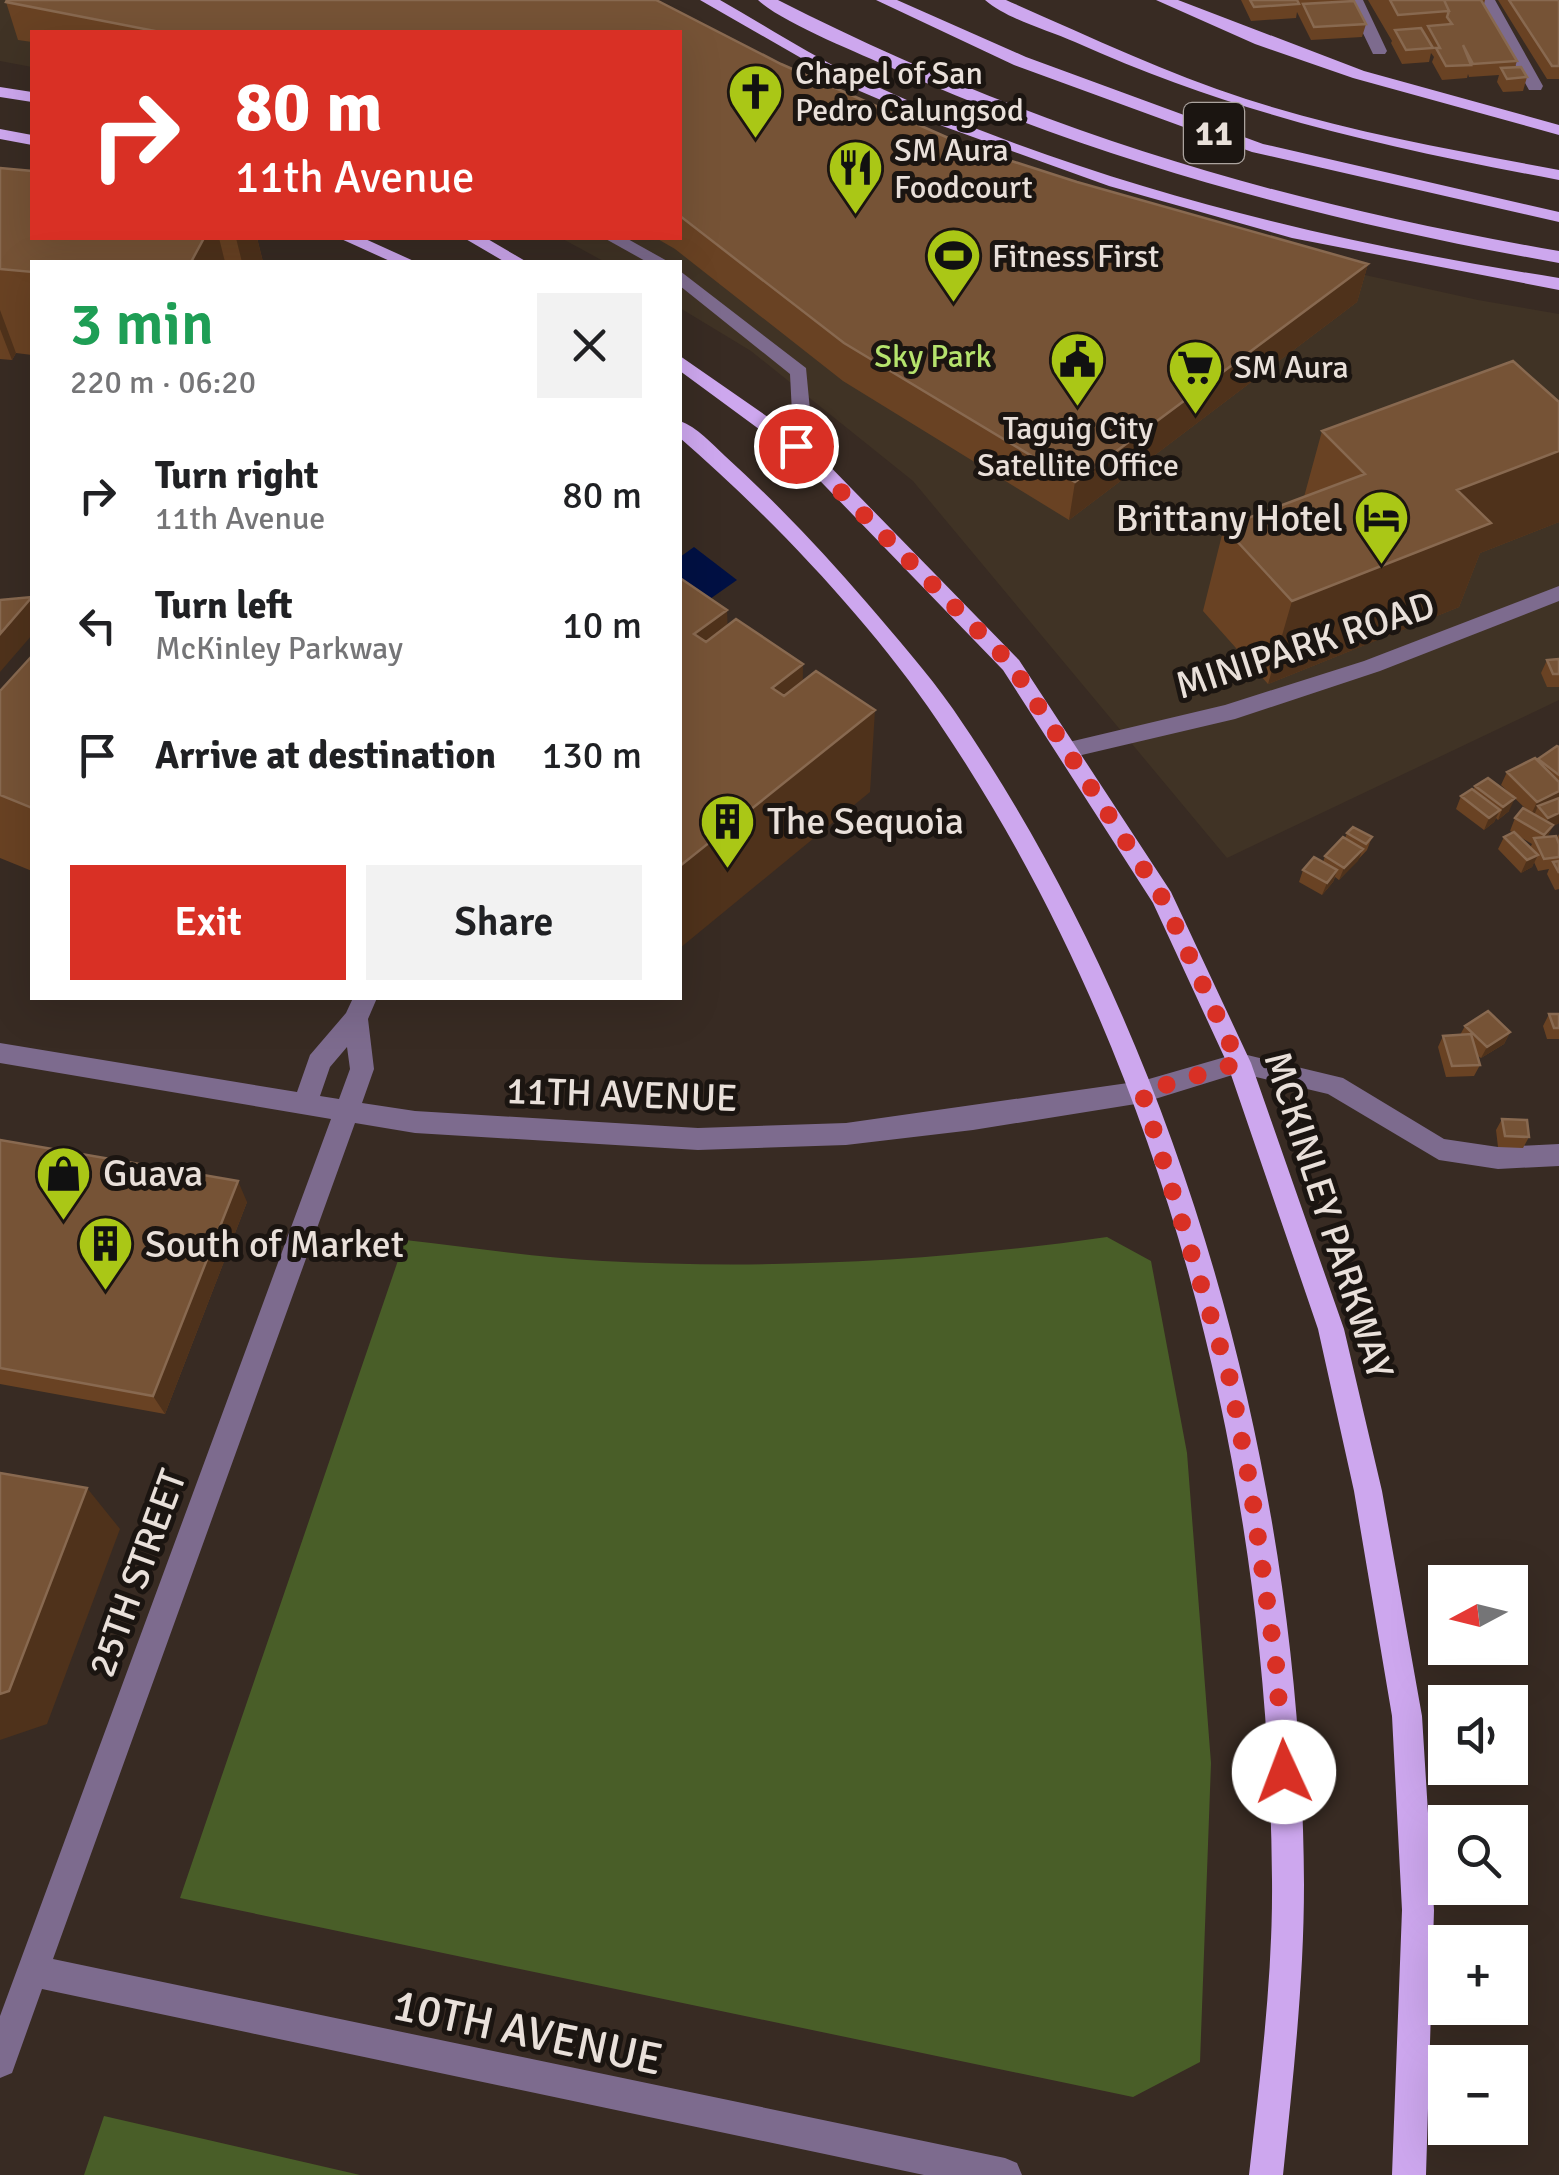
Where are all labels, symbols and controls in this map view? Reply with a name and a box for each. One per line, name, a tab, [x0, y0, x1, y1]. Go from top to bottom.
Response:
place label: Chapel of San Pedro Calungsod	[795, 54, 1024, 130]
church icon: Chapel of San Pedro Calungsod	[726, 61, 786, 140]
text: 80 m	[235, 64, 383, 150]
icon: right	[70, 70, 200, 200]
road number: 11	[1184, 103, 1244, 163]
place label: SM Aura Foodcourt	[894, 131, 1033, 207]
restaurant icon: SM Aura Foodcourt	[825, 138, 885, 217]
text: 11th Avenue	[235, 150, 475, 205]
sports icon: Fitness First	[923, 226, 983, 305]
place label: Fitness First	[992, 237, 1159, 276]
text: 3 min	[70, 288, 214, 362]
button: close	[537, 293, 642, 398]
public building icon: Taguig City Satellite Office	[1048, 329, 1108, 408]
park label: Sky Park	[874, 337, 992, 376]
supermarket icon: SM Aura	[1165, 337, 1225, 416]
place label: SM Aura	[1234, 348, 1349, 387]
text: 220 m · 06:20	[70, 363, 256, 402]
pin	[754, 404, 839, 489]
place label: Taguig City Satellite Office	[977, 409, 1179, 485]
icon: arrive	[769, 419, 824, 474]
text: Turn right	[155, 452, 319, 499]
icon: right	[70, 468, 125, 523]
text: 80 m	[562, 472, 642, 519]
hotel icon: Brittany Hotel	[1352, 488, 1412, 567]
place label: Brittany Hotel	[1116, 495, 1343, 542]
text: 11th Avenue	[155, 499, 325, 538]
street label: MINIPARK ROAD	[1170, 581, 1441, 710]
text: Turn left	[155, 582, 293, 629]
icon: left	[70, 598, 125, 653]
text: 10 m	[562, 602, 642, 649]
text: McKinley Parkway	[155, 629, 403, 668]
icon: arrive	[70, 728, 125, 783]
text: Arrive at destination	[155, 732, 496, 779]
text: 130 m	[542, 732, 642, 779]
building icon: The Sequoia	[698, 791, 758, 870]
place label: The Sequoia	[767, 798, 964, 845]
button: Exit	[70, 865, 346, 980]
button: Share	[366, 865, 642, 980]
street label: MCKINLEY PARKWAY	[1253, 1046, 1404, 1385]
street label: 11TH AVENUE	[506, 1067, 738, 1122]
shop icon: Guava	[34, 1143, 94, 1222]
place label: Guava	[103, 1150, 203, 1197]
building icon: South of Market	[76, 1214, 136, 1293]
place label: South of Market	[145, 1221, 404, 1268]
street label: 25TH STREET	[78, 1463, 197, 1683]
north arrow	[1428, 1565, 1528, 1665]
map controls	[1428, 1565, 1528, 2145]
button: sound	[1428, 1685, 1528, 1785]
position arrow	[1232, 1720, 1336, 1824]
button: search	[1428, 1805, 1528, 1905]
button: +	[1428, 1925, 1528, 2025]
street label: 10TH AVENUE	[388, 1977, 667, 2088]
button: −	[1428, 2045, 1528, 2145]

